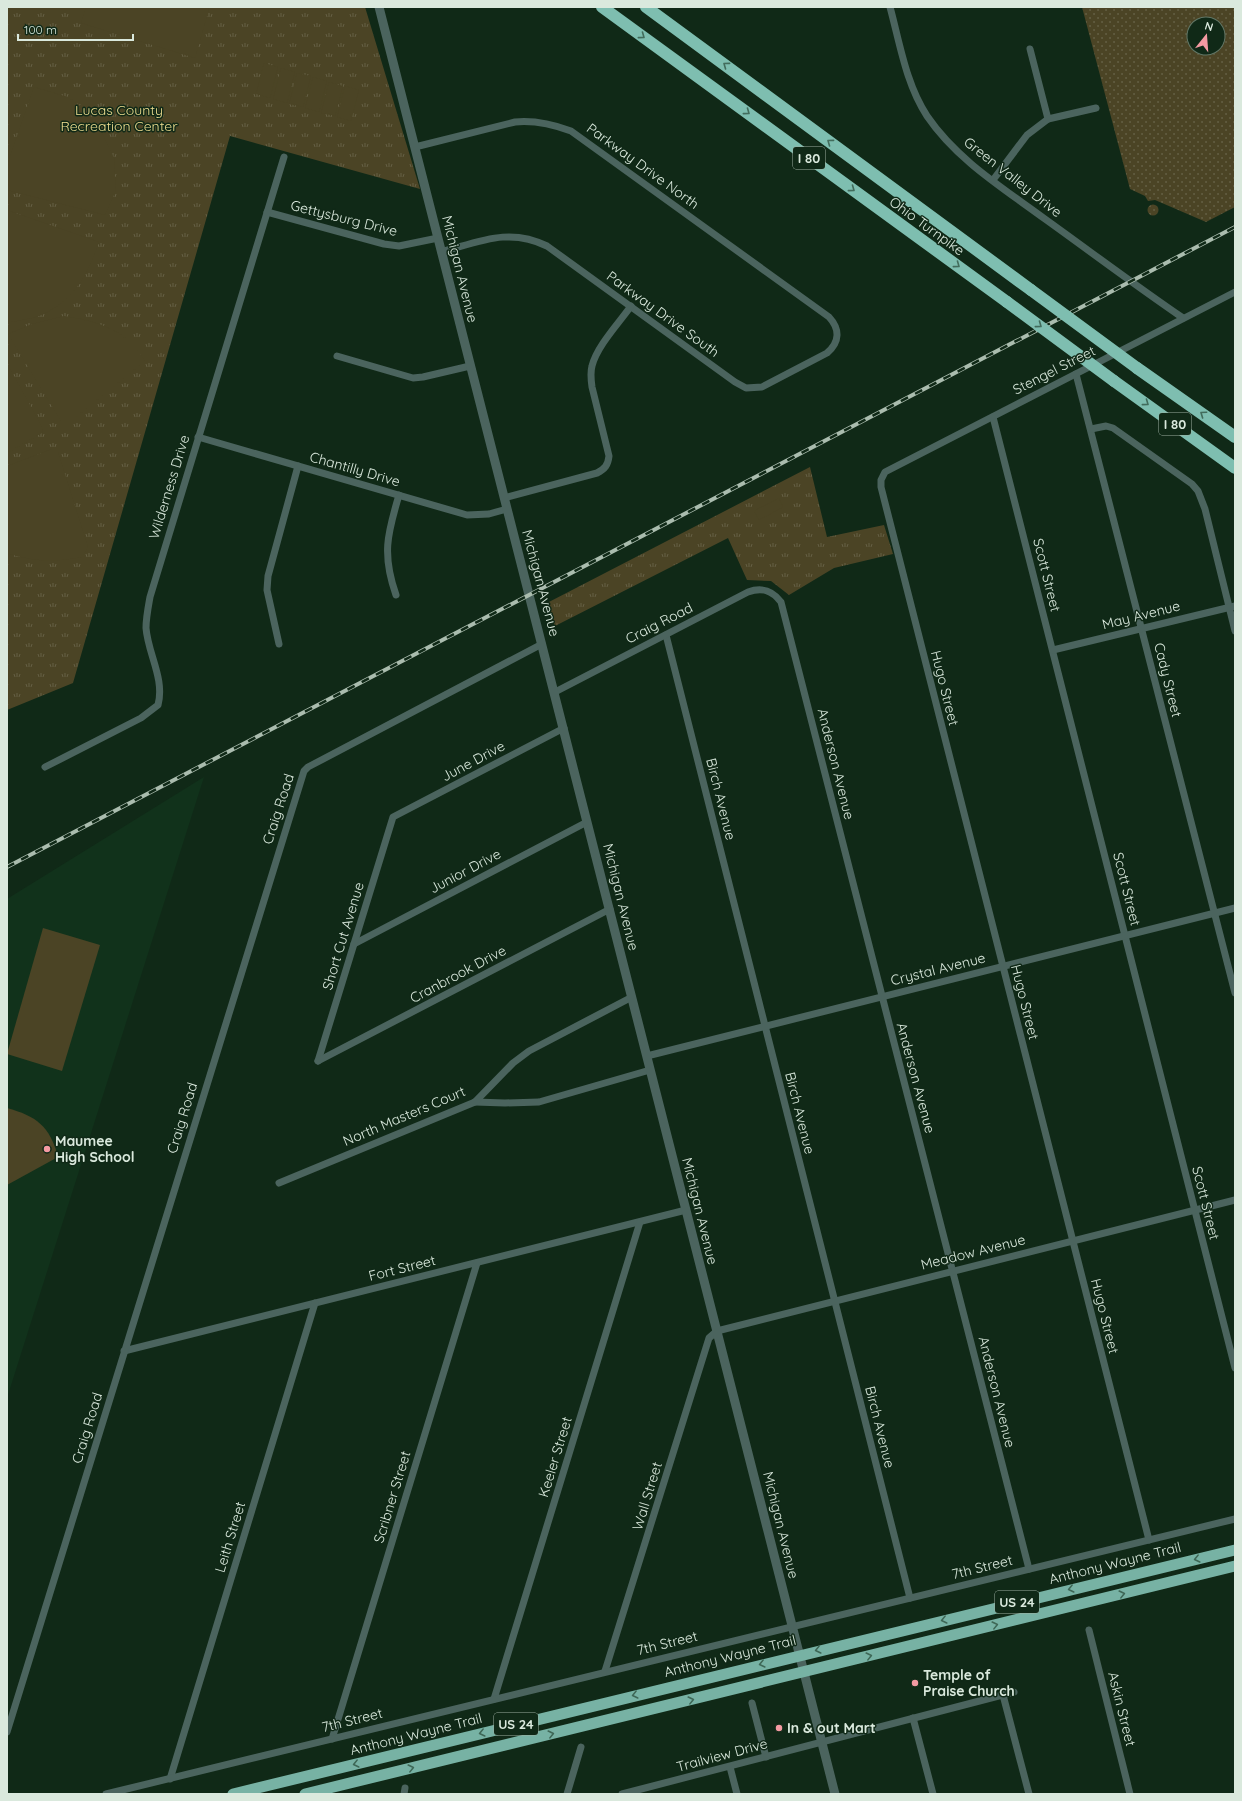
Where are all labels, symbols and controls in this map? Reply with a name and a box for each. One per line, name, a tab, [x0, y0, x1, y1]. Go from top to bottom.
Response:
scale bar	[18, 16, 133, 42]
north arrow	[1186, 16, 1226, 56]
text: N	[1203, 19, 1215, 34]
text: 100 m	[24, 22, 57, 37]
one-way arrow	[637, 31, 644, 38]
one-way arrow	[723, 63, 730, 70]
park label: Lucas County Recreation Center	[60, 101, 178, 135]
one-way arrow	[742, 107, 749, 114]
street label: Parkway Drive North	[583, 119, 703, 213]
street label: Green Valley Drive	[960, 133, 1066, 221]
one-way arrow	[828, 140, 835, 147]
road number: I 80	[793, 147, 825, 169]
one-way arrow	[847, 184, 854, 191]
street label: Ohio Turnpike	[886, 193, 968, 259]
street label: Gettysburg Drive	[289, 196, 399, 240]
street label: Michigan Avenue	[438, 214, 482, 324]
one-way arrow	[952, 261, 959, 268]
street label: Parkway Drive South	[603, 267, 723, 361]
one-way arrow	[1034, 320, 1041, 327]
street label: Stengel Street	[1010, 341, 1099, 398]
one-way arrow	[1142, 399, 1149, 406]
one-way arrow	[1200, 412, 1207, 419]
road number: I 80	[1159, 413, 1191, 435]
street label: Wilderness Drive	[145, 433, 193, 541]
street label: Chantilly Drive	[308, 448, 402, 491]
street label: Michigan Avenue	[518, 528, 564, 638]
street label: Scott Street	[1029, 536, 1065, 614]
street label: May Avenue	[1100, 597, 1182, 633]
street label: Craig Road	[622, 598, 696, 648]
street label: Cady Street	[1150, 641, 1186, 719]
street label: Hugo Street	[927, 649, 963, 728]
street label: Anderson Avenue	[814, 707, 859, 821]
street label: June Drive	[438, 737, 508, 785]
street label: Birch Avenue	[702, 756, 740, 842]
street label: Craig Road	[258, 771, 298, 847]
street label: Michigan Avenue	[599, 842, 643, 952]
street label: Junior Drive	[426, 845, 504, 897]
street label: Scott Street	[1109, 850, 1145, 928]
street label: Short Cut Avenue	[318, 880, 368, 992]
street label: Cranbrook Drive	[407, 941, 509, 1007]
street label: Crystal Avenue	[889, 949, 987, 989]
street label: Hugo Street	[1007, 963, 1043, 1042]
street label: Anderson Avenue	[893, 1021, 939, 1135]
street label: Birch Avenue	[781, 1070, 819, 1156]
street label: Craig Road	[163, 1080, 201, 1156]
street label: North Masters Court	[340, 1082, 468, 1150]
place label: Maumee High School	[55, 1132, 135, 1166]
marker: Maumee High School	[42, 1144, 52, 1154]
street label: Michigan Avenue	[678, 1156, 722, 1266]
street label: Scott Street	[1188, 1164, 1224, 1242]
street label: Meadow Avenue	[919, 1230, 1027, 1274]
street label: Fort Street	[367, 1251, 438, 1285]
street label: Hugo Street	[1087, 1277, 1123, 1356]
street label: Anderson Avenue	[975, 1335, 1020, 1449]
street label: Birch Avenue	[861, 1384, 899, 1470]
street label: Craig Road	[68, 1390, 106, 1466]
street label: Keeler Street	[534, 1414, 576, 1500]
street label: Scribner Street	[369, 1448, 415, 1545]
street label: Wall Street	[628, 1459, 666, 1532]
street label: Michigan Avenue	[759, 1470, 803, 1580]
street label: Leith Street	[211, 1499, 249, 1575]
street label: Anthony Wayne Trail	[1047, 1538, 1183, 1588]
street label: 7th Street	[950, 1551, 1014, 1583]
one-way arrow	[1194, 1554, 1201, 1563]
one-way arrow	[1068, 1585, 1074, 1593]
road number: US 24	[995, 1591, 1039, 1613]
one-way arrow	[1118, 1591, 1125, 1599]
one-way arrow	[941, 1615, 948, 1624]
one-way arrow	[992, 1622, 998, 1630]
street label: 7th Street	[635, 1627, 699, 1659]
street label: Anthony Wayne Trail	[662, 1631, 798, 1681]
one-way arrow	[815, 1646, 821, 1654]
one-way arrow	[866, 1653, 872, 1661]
one-way arrow	[758, 1660, 765, 1668]
place label: Temple of Praise Church	[923, 1666, 1015, 1700]
street label: Askin Street	[1104, 1670, 1140, 1748]
marker: Temple of Praise Church	[910, 1678, 920, 1688]
one-way arrow	[632, 1691, 639, 1699]
one-way arrow	[688, 1696, 694, 1704]
street label: 7th Street	[320, 1704, 384, 1736]
street label: Anthony Wayne Trail	[348, 1709, 484, 1759]
road number: US 24	[494, 1713, 538, 1735]
place label: In & out Mart	[787, 1719, 876, 1737]
marker: In & out Mart	[774, 1723, 784, 1733]
one-way arrow	[479, 1728, 486, 1737]
one-way arrow	[547, 1730, 554, 1739]
street label: Trailview Drive	[674, 1734, 770, 1776]
one-way arrow	[352, 1759, 359, 1768]
one-way arrow	[408, 1765, 414, 1773]

